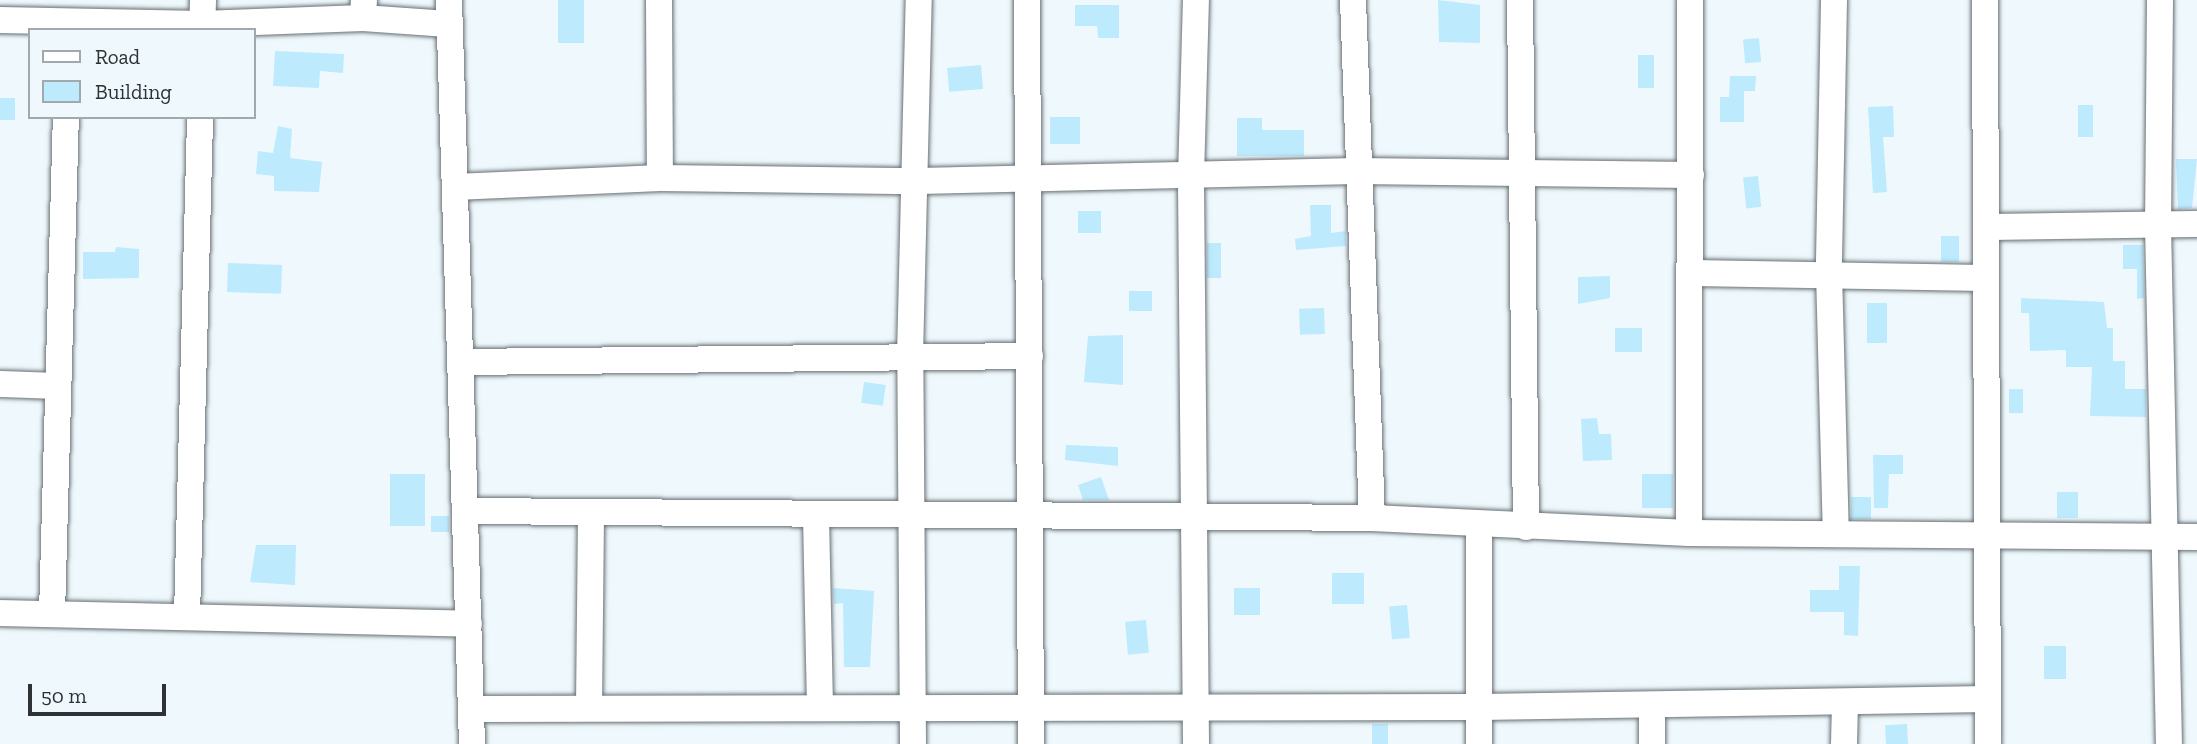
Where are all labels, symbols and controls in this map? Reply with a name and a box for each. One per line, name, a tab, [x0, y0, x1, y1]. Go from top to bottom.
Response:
legend	[28, 28, 256, 119]
text: Road	[95, 44, 140, 69]
text: Building	[95, 79, 172, 104]
scale bar	[32, 670, 170, 714]
text: 50 m	[41, 683, 87, 708]

